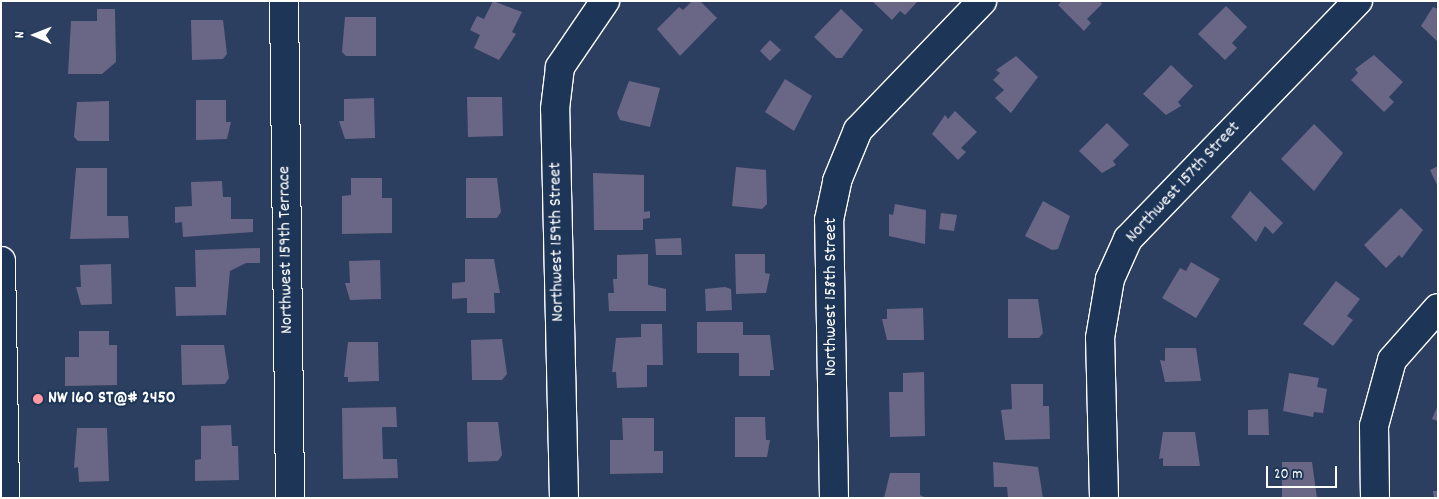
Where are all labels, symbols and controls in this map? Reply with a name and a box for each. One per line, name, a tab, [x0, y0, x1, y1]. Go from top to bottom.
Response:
north arrow	[10, 10, 60, 60]
text: N	[10, 31, 30, 38]
street label: Northwest 157th Street	[1122, 118, 1246, 248]
street label: Northwest 159th Street	[546, 162, 570, 322]
street label: Northwest 159th Terrace	[275, 166, 299, 334]
street label: Northwest 158th Street	[821, 218, 843, 376]
place label: NW 160 ST@# 2450	[48, 388, 176, 410]
marker: NW 160 ST@# 2450	[32, 393, 44, 405]
scale bar	[1269, 456, 1340, 488]
text: 20 m	[1274, 464, 1302, 486]

